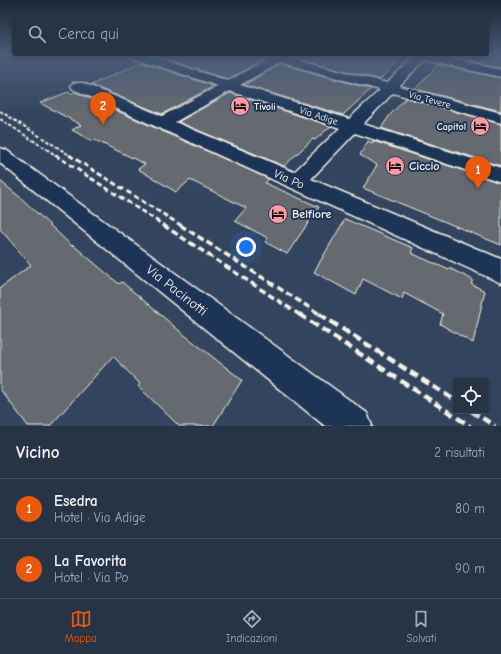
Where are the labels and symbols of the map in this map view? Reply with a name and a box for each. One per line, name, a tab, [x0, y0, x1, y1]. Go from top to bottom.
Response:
street label: Via Tevere	[407, 89, 452, 111]
pin: 2	[90, 92, 116, 125]
hotel icon: Tivoli	[229, 95, 251, 117]
place label: Tivoli	[254, 101, 276, 113]
street label: Via Adige	[298, 104, 339, 128]
hotel icon: Capitol	[469, 115, 491, 137]
place label: Capitol	[437, 121, 466, 133]
hotel icon: Ciccio	[384, 155, 406, 177]
pin: 1	[465, 156, 491, 189]
place label: Ciccio	[409, 159, 440, 173]
street label: Via Po	[272, 166, 306, 192]
hotel icon: Belfiore	[267, 203, 289, 225]
place label: Belfiore	[292, 207, 332, 221]
your location	[236, 237, 256, 257]
street label: Via Pacinotti	[143, 261, 211, 320]

